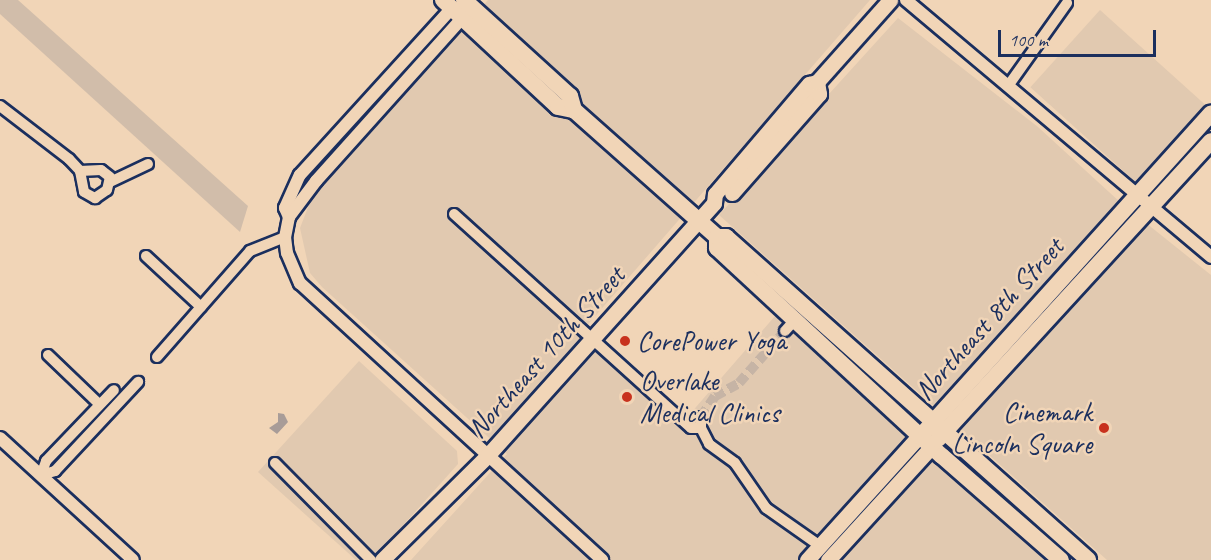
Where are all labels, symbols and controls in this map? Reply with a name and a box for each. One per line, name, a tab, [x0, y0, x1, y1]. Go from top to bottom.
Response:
scale bar	[1001, 18, 1158, 56]
text: 100 m	[1009, 29, 1048, 51]
street label: Northeast 8th Street	[907, 231, 1071, 407]
street label: Northeast 10th Street	[460, 259, 632, 445]
place label: CorePower Yoga	[637, 324, 786, 358]
marker: CorePower Yoga	[618, 334, 632, 348]
place label: Overlake Medical Clinics	[640, 364, 779, 430]
marker: Overlake Medical Clinics	[618, 388, 636, 406]
place label: Cinemark Lincoln Square	[954, 395, 1092, 461]
marker: Cinemark Lincoln Square	[1097, 421, 1111, 435]

